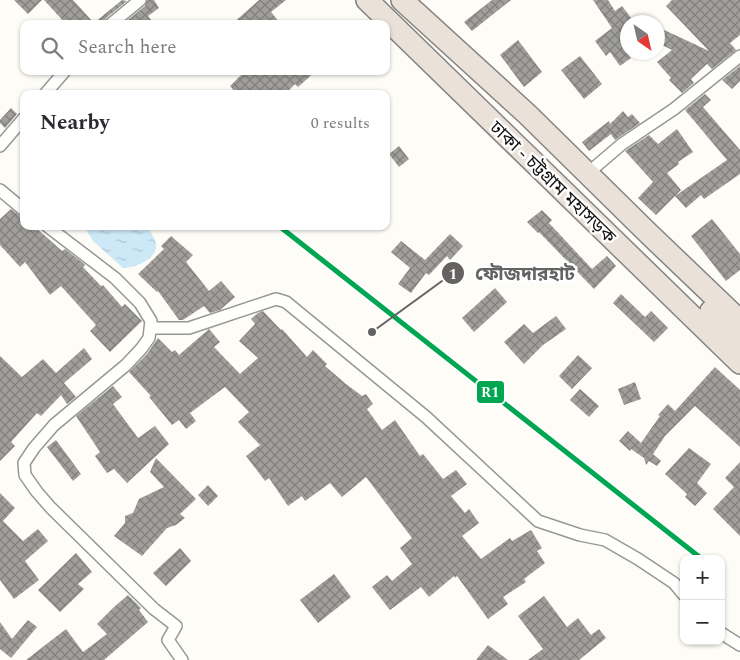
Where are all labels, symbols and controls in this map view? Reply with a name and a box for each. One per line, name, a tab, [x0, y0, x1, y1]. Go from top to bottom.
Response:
north arrow	[620, 15, 665, 60]
search box	[20, 20, 390, 75]
text: Search here	[78, 33, 177, 62]
icon: search	[38, 34, 66, 62]
text: Nearby	[40, 107, 110, 139]
text: 0 results	[311, 111, 370, 135]
street label: ঢাকা - চট্টগ্রাম মহাসড়ক	[483, 114, 622, 250]
callout: ফৌজদারহাট	[440, 256, 585, 290]
text: ফৌজদারহাট	[475, 260, 575, 289]
text: 1	[449, 263, 457, 286]
line badge: R1	[476, 380, 505, 404]
text: R1	[481, 382, 499, 403]
map controls	[680, 555, 725, 645]
button: +	[680, 555, 725, 600]
button: −	[680, 600, 725, 645]

